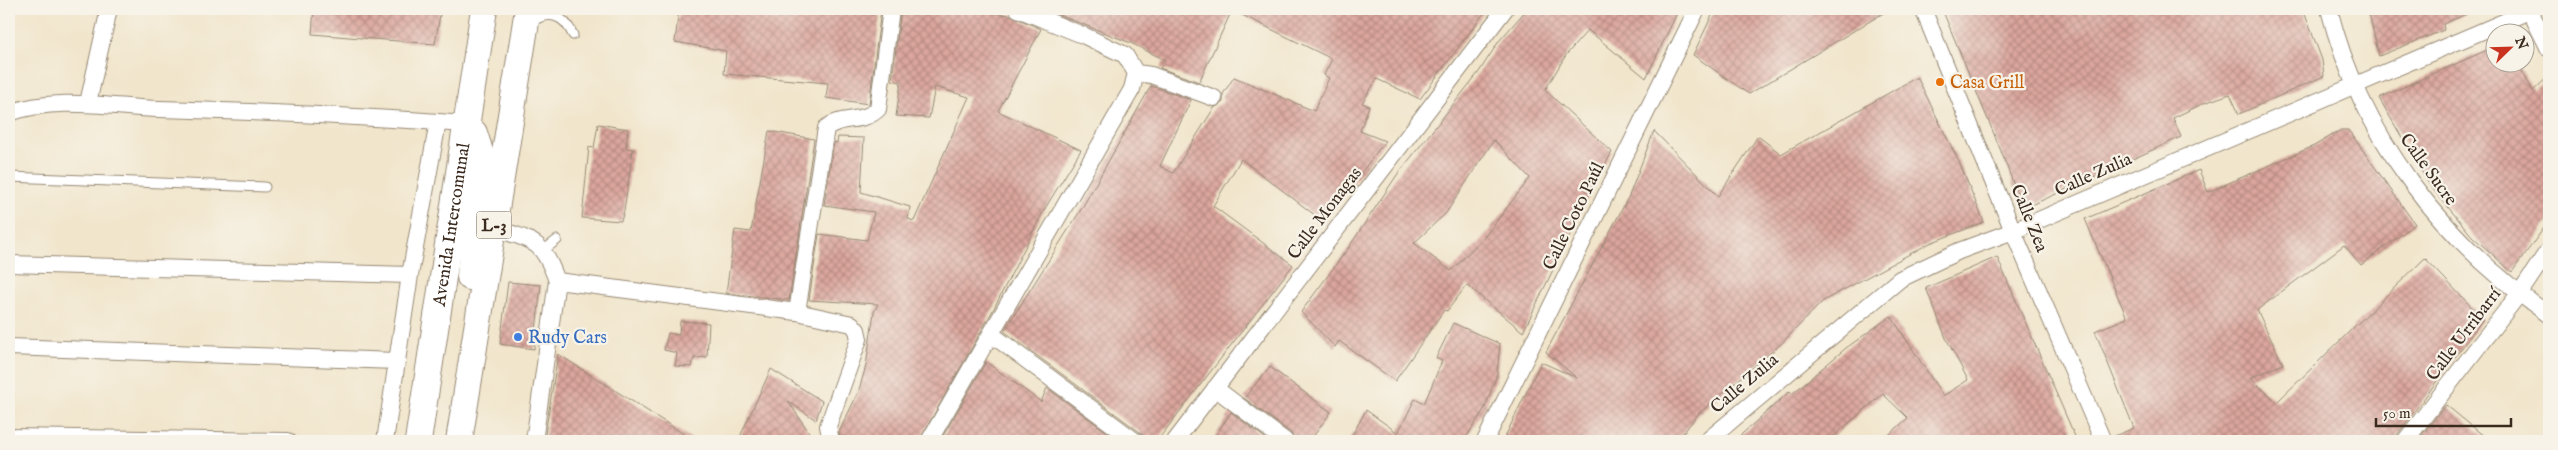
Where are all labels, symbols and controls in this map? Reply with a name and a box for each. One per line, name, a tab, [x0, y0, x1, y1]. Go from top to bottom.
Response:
north arrow	[2486, 22, 2536, 72]
text: N	[2510, 33, 2532, 52]
place label: Casa Grill	[1950, 72, 2024, 95]
marker: Casa Grill	[1934, 76, 1946, 88]
street label: Calle Sucre	[2394, 129, 2462, 211]
street label: Avenida Intercomunal	[429, 141, 476, 309]
street label: Calle Zulia	[2051, 148, 2136, 203]
street label: Calle Coto Paúl	[1538, 159, 1610, 274]
street label: Calle Monagas	[1283, 163, 1368, 265]
street label: Calle Zea	[2005, 181, 2053, 256]
road number: L-3	[476, 212, 512, 238]
street label: Calle Urribarrí	[2422, 283, 2507, 386]
place label: Rudy Cars	[528, 327, 607, 350]
marker: Rudy Cars	[512, 331, 524, 343]
street label: Calle Zulia	[1706, 349, 1784, 419]
scale bar	[2376, 395, 2510, 427]
text: 50 m	[2383, 404, 2411, 423]

